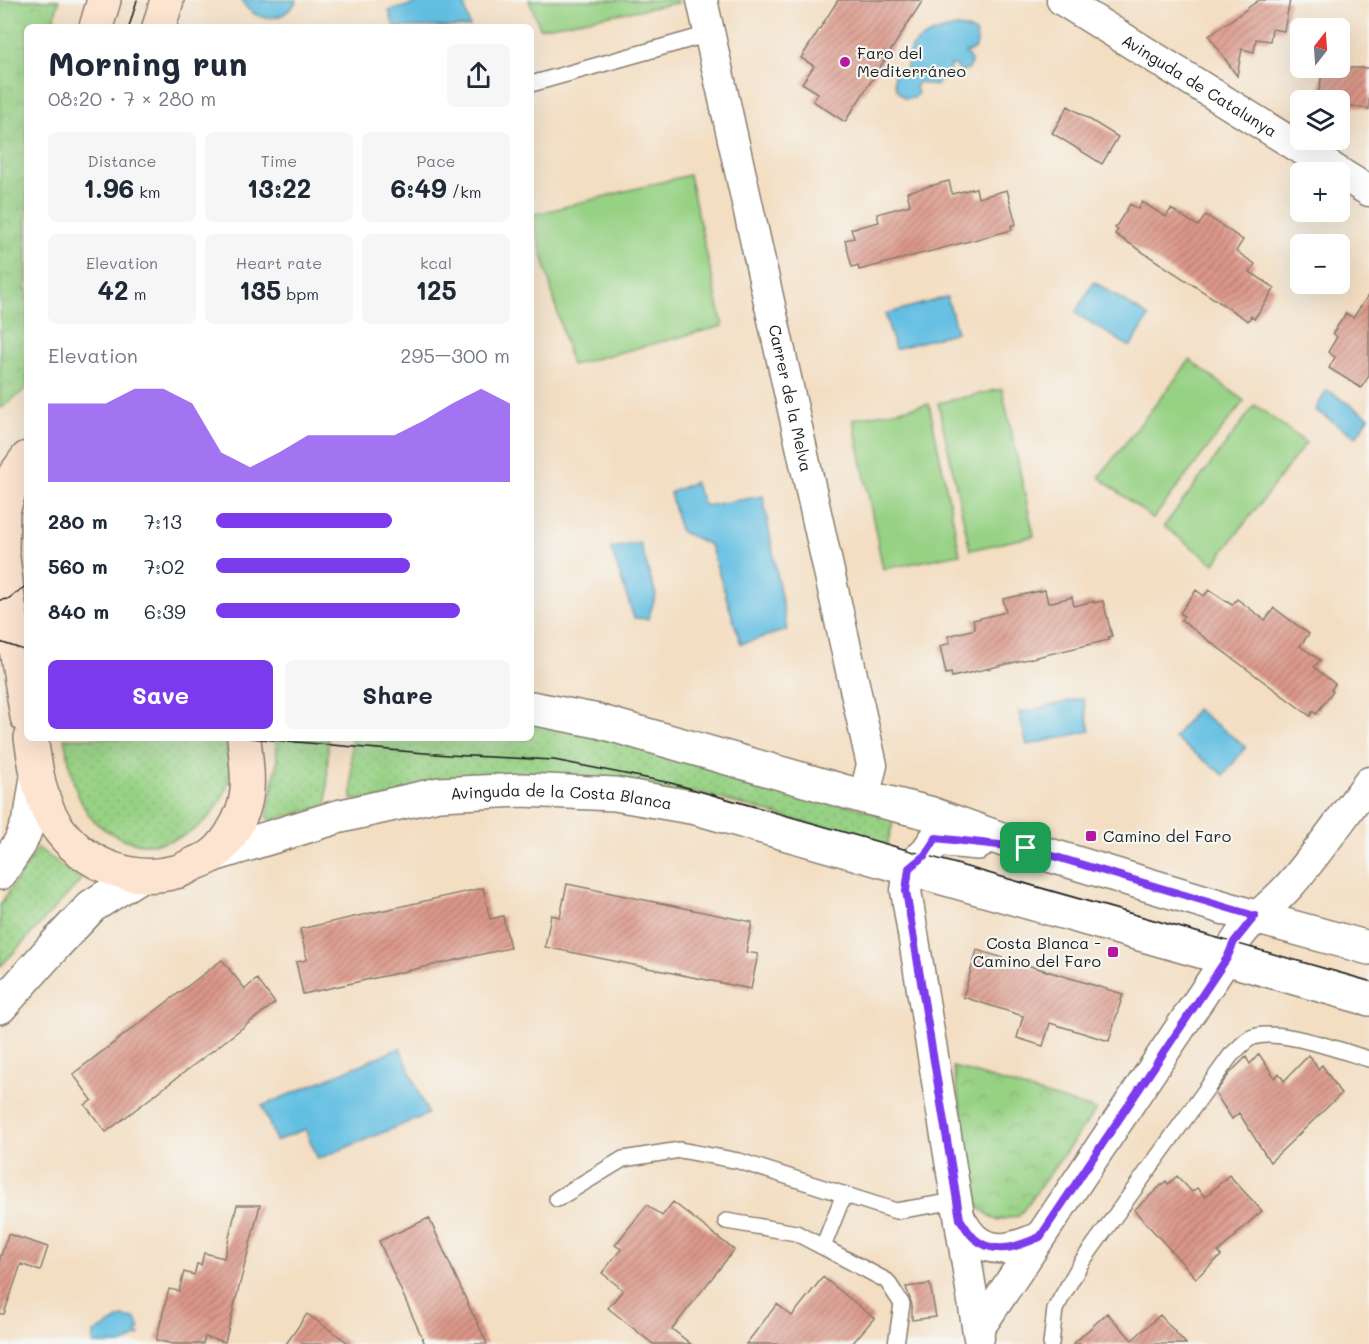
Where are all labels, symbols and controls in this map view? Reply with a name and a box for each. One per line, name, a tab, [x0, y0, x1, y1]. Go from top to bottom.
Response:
north arrow	[1290, 18, 1350, 78]
map controls	[1290, 18, 1350, 294]
street label: Avinguda de Catalunya	[1118, 29, 1281, 141]
text: Morning run	[48, 41, 248, 84]
place label: Faro del Mediterráneo	[857, 42, 966, 81]
button: share	[447, 44, 510, 107]
marker: Faro del Mediterráneo	[838, 55, 852, 69]
text: 08:20 · 7 × 280 m	[48, 85, 216, 111]
button: layers	[1290, 90, 1350, 150]
text: Distance	[88, 150, 156, 171]
text: Time	[261, 150, 297, 171]
text: Pace	[416, 150, 456, 171]
button: +	[1290, 162, 1350, 222]
text: 1.96	[83, 171, 134, 205]
text: 13:22	[247, 171, 311, 205]
text: 6:49	[391, 171, 447, 205]
text: km	[134, 181, 161, 202]
text: /km	[447, 181, 481, 202]
button: −	[1290, 234, 1350, 294]
text: Elevation	[86, 252, 158, 273]
text: Heart rate	[236, 252, 322, 273]
text: kcal	[420, 252, 452, 273]
text: 42	[98, 273, 129, 307]
text: 135	[239, 273, 281, 307]
text: 125	[415, 273, 457, 307]
text: m	[129, 283, 146, 304]
text: bpm	[281, 283, 319, 304]
street label: Carrer de la Melva	[764, 323, 818, 474]
text: Elevation	[48, 342, 138, 368]
text: 295–300 m	[400, 342, 510, 368]
text: 280 m	[48, 508, 108, 534]
text: 7:13	[144, 508, 182, 534]
text: 560 m	[48, 553, 108, 579]
text: 7:02	[144, 553, 185, 579]
text: 840 m	[48, 598, 109, 624]
text: 6:39	[144, 598, 186, 624]
button: Save	[48, 660, 273, 729]
button: Share	[285, 660, 510, 729]
street label: Avinguda de la Costa Blanca	[450, 779, 674, 814]
pin	[1000, 822, 1051, 873]
place label: Camino del Faro	[1103, 825, 1231, 846]
marker: Camino del Faro	[1084, 829, 1098, 843]
icon: arrive	[1009, 831, 1042, 864]
place label: Costa Blanca - Camino del Faro	[973, 932, 1101, 971]
marker: Costa Blanca - Camino del Faro	[1106, 945, 1120, 959]

